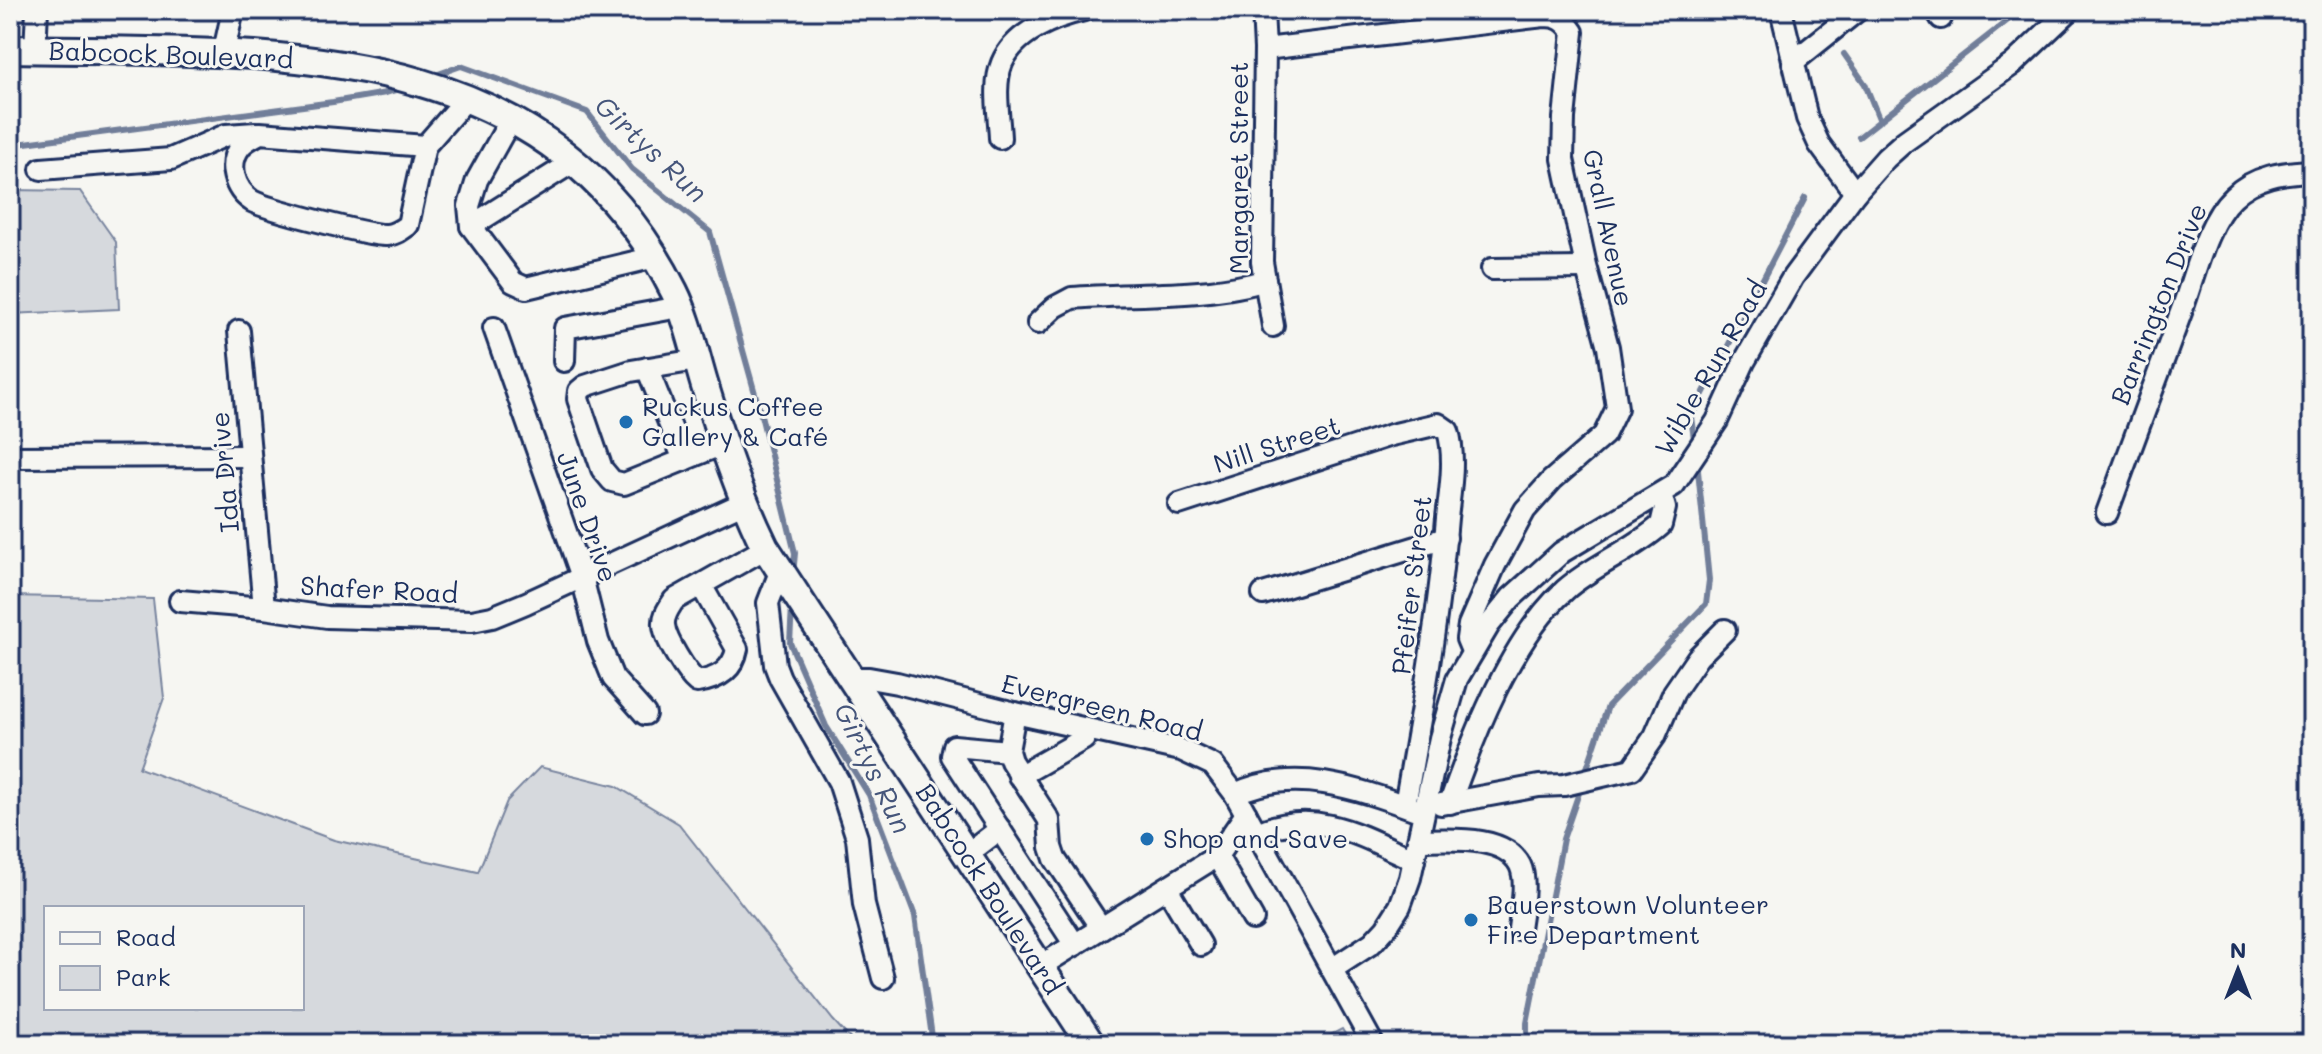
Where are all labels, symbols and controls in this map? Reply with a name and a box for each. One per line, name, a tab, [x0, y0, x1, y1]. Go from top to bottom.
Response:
street label: Babcock Boulevard	[48, 33, 294, 75]
street label: Margaret Street	[1221, 62, 1255, 274]
water label: Girtys Run	[588, 87, 716, 210]
street label: Grall Avenue	[1576, 146, 1642, 310]
street label: Barrington Drive	[2102, 198, 2214, 409]
street label: Wible Run Road	[1646, 274, 1774, 461]
place label: Ruckus Coffee Gallery & Café	[642, 389, 829, 453]
street label: Nill Street	[1209, 408, 1344, 481]
street label: Ida Drive	[202, 410, 246, 534]
marker: Ruckus Coffee Gallery & Café	[617, 413, 635, 431]
street label: June Drive	[550, 447, 626, 587]
street label: Pfeifer Street	[1383, 493, 1439, 676]
street label: Shafer Road	[299, 568, 459, 610]
street label: Evergreen Road	[998, 666, 1206, 748]
water label: Girtys Run	[827, 696, 921, 839]
street label: Babcock Boulevard	[909, 776, 1071, 1000]
place label: Shop and Save	[1163, 821, 1348, 855]
marker: Shop and Save	[1138, 830, 1156, 848]
place label: Bauerstown Volunteer Fire Department	[1487, 887, 1769, 951]
legend	[44, 906, 304, 1010]
marker: Bauerstown Volunteer Fire Department	[1462, 911, 1480, 929]
text: Road	[116, 921, 176, 952]
north arrow	[2198, 930, 2278, 1010]
text: N	[2230, 935, 2246, 964]
text: Park	[116, 961, 170, 992]

